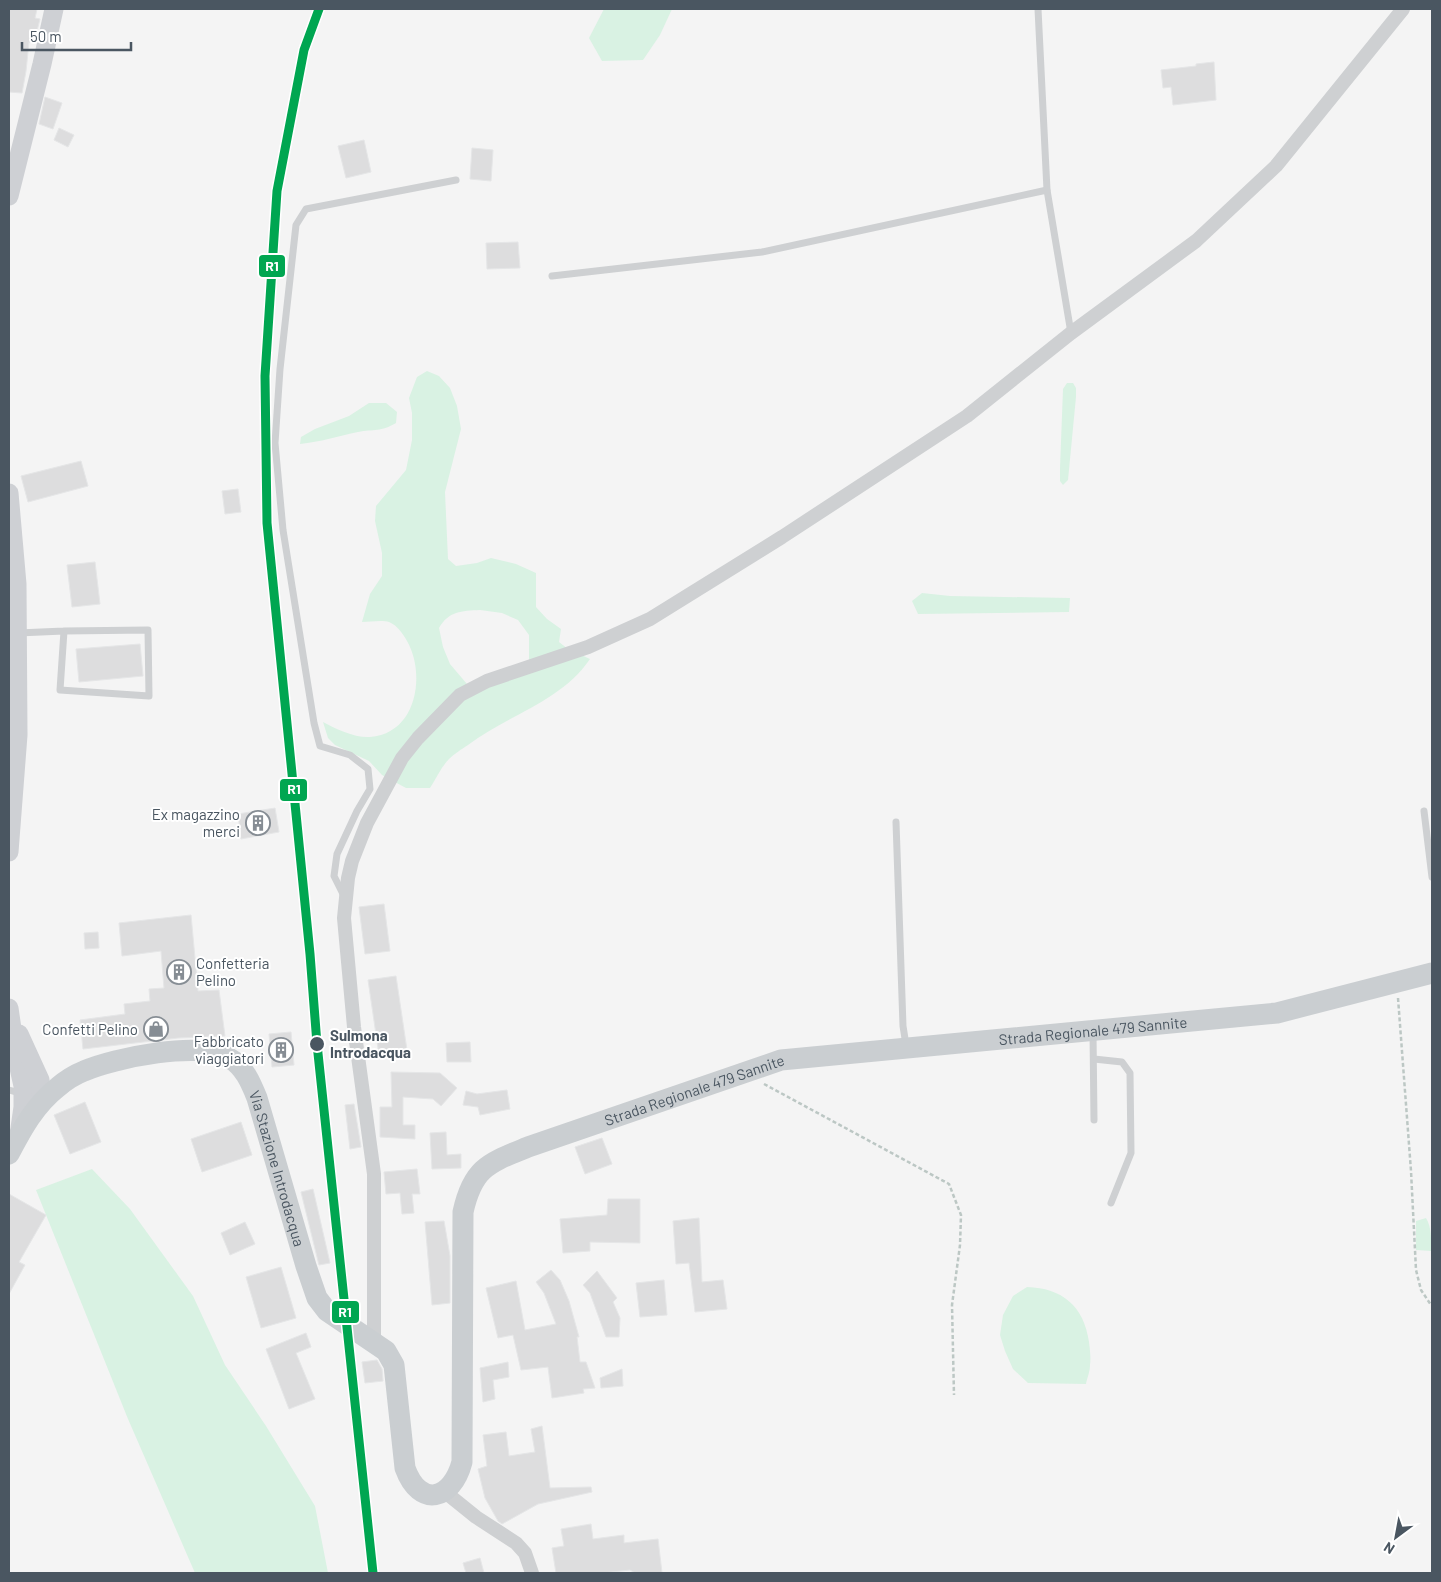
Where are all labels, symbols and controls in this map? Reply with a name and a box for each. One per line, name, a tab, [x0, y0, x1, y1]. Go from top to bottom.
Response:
scale bar	[22, 20, 131, 52]
text: 50 m	[30, 27, 62, 45]
line badge: R1	[258, 254, 286, 278]
text: R1	[265, 257, 279, 274]
line badge: R1	[279, 778, 308, 802]
text: R1	[287, 780, 301, 797]
place label: Ex magazzino merci	[152, 805, 240, 840]
building icon: Ex magazzino merci	[245, 810, 271, 836]
place label: Confetteria Pelino	[196, 954, 270, 989]
building icon: Confetteria Pelino	[166, 959, 192, 985]
street label: Strada Regionale 479 Sannite	[998, 1013, 1188, 1048]
shop icon: Confetti Pelino	[143, 1016, 169, 1042]
place label: Confetti Pelino	[42, 1020, 138, 1038]
place label: Sulmona Introdacqua	[330, 1026, 411, 1061]
place label: Fabbricato viaggiatori	[194, 1032, 264, 1067]
marker: Sulmona Introdacqua	[308, 1035, 326, 1053]
building icon: Fabbricato viaggiatori	[268, 1037, 294, 1063]
street label: Strada Regionale 479 Sannite	[602, 1051, 787, 1129]
street label: Via Stazione Introdacqua	[246, 1088, 309, 1248]
line badge: R1	[331, 1300, 360, 1324]
text: R1	[338, 1303, 352, 1320]
north arrow	[1371, 1512, 1421, 1562]
text: N	[1380, 1539, 1397, 1558]

